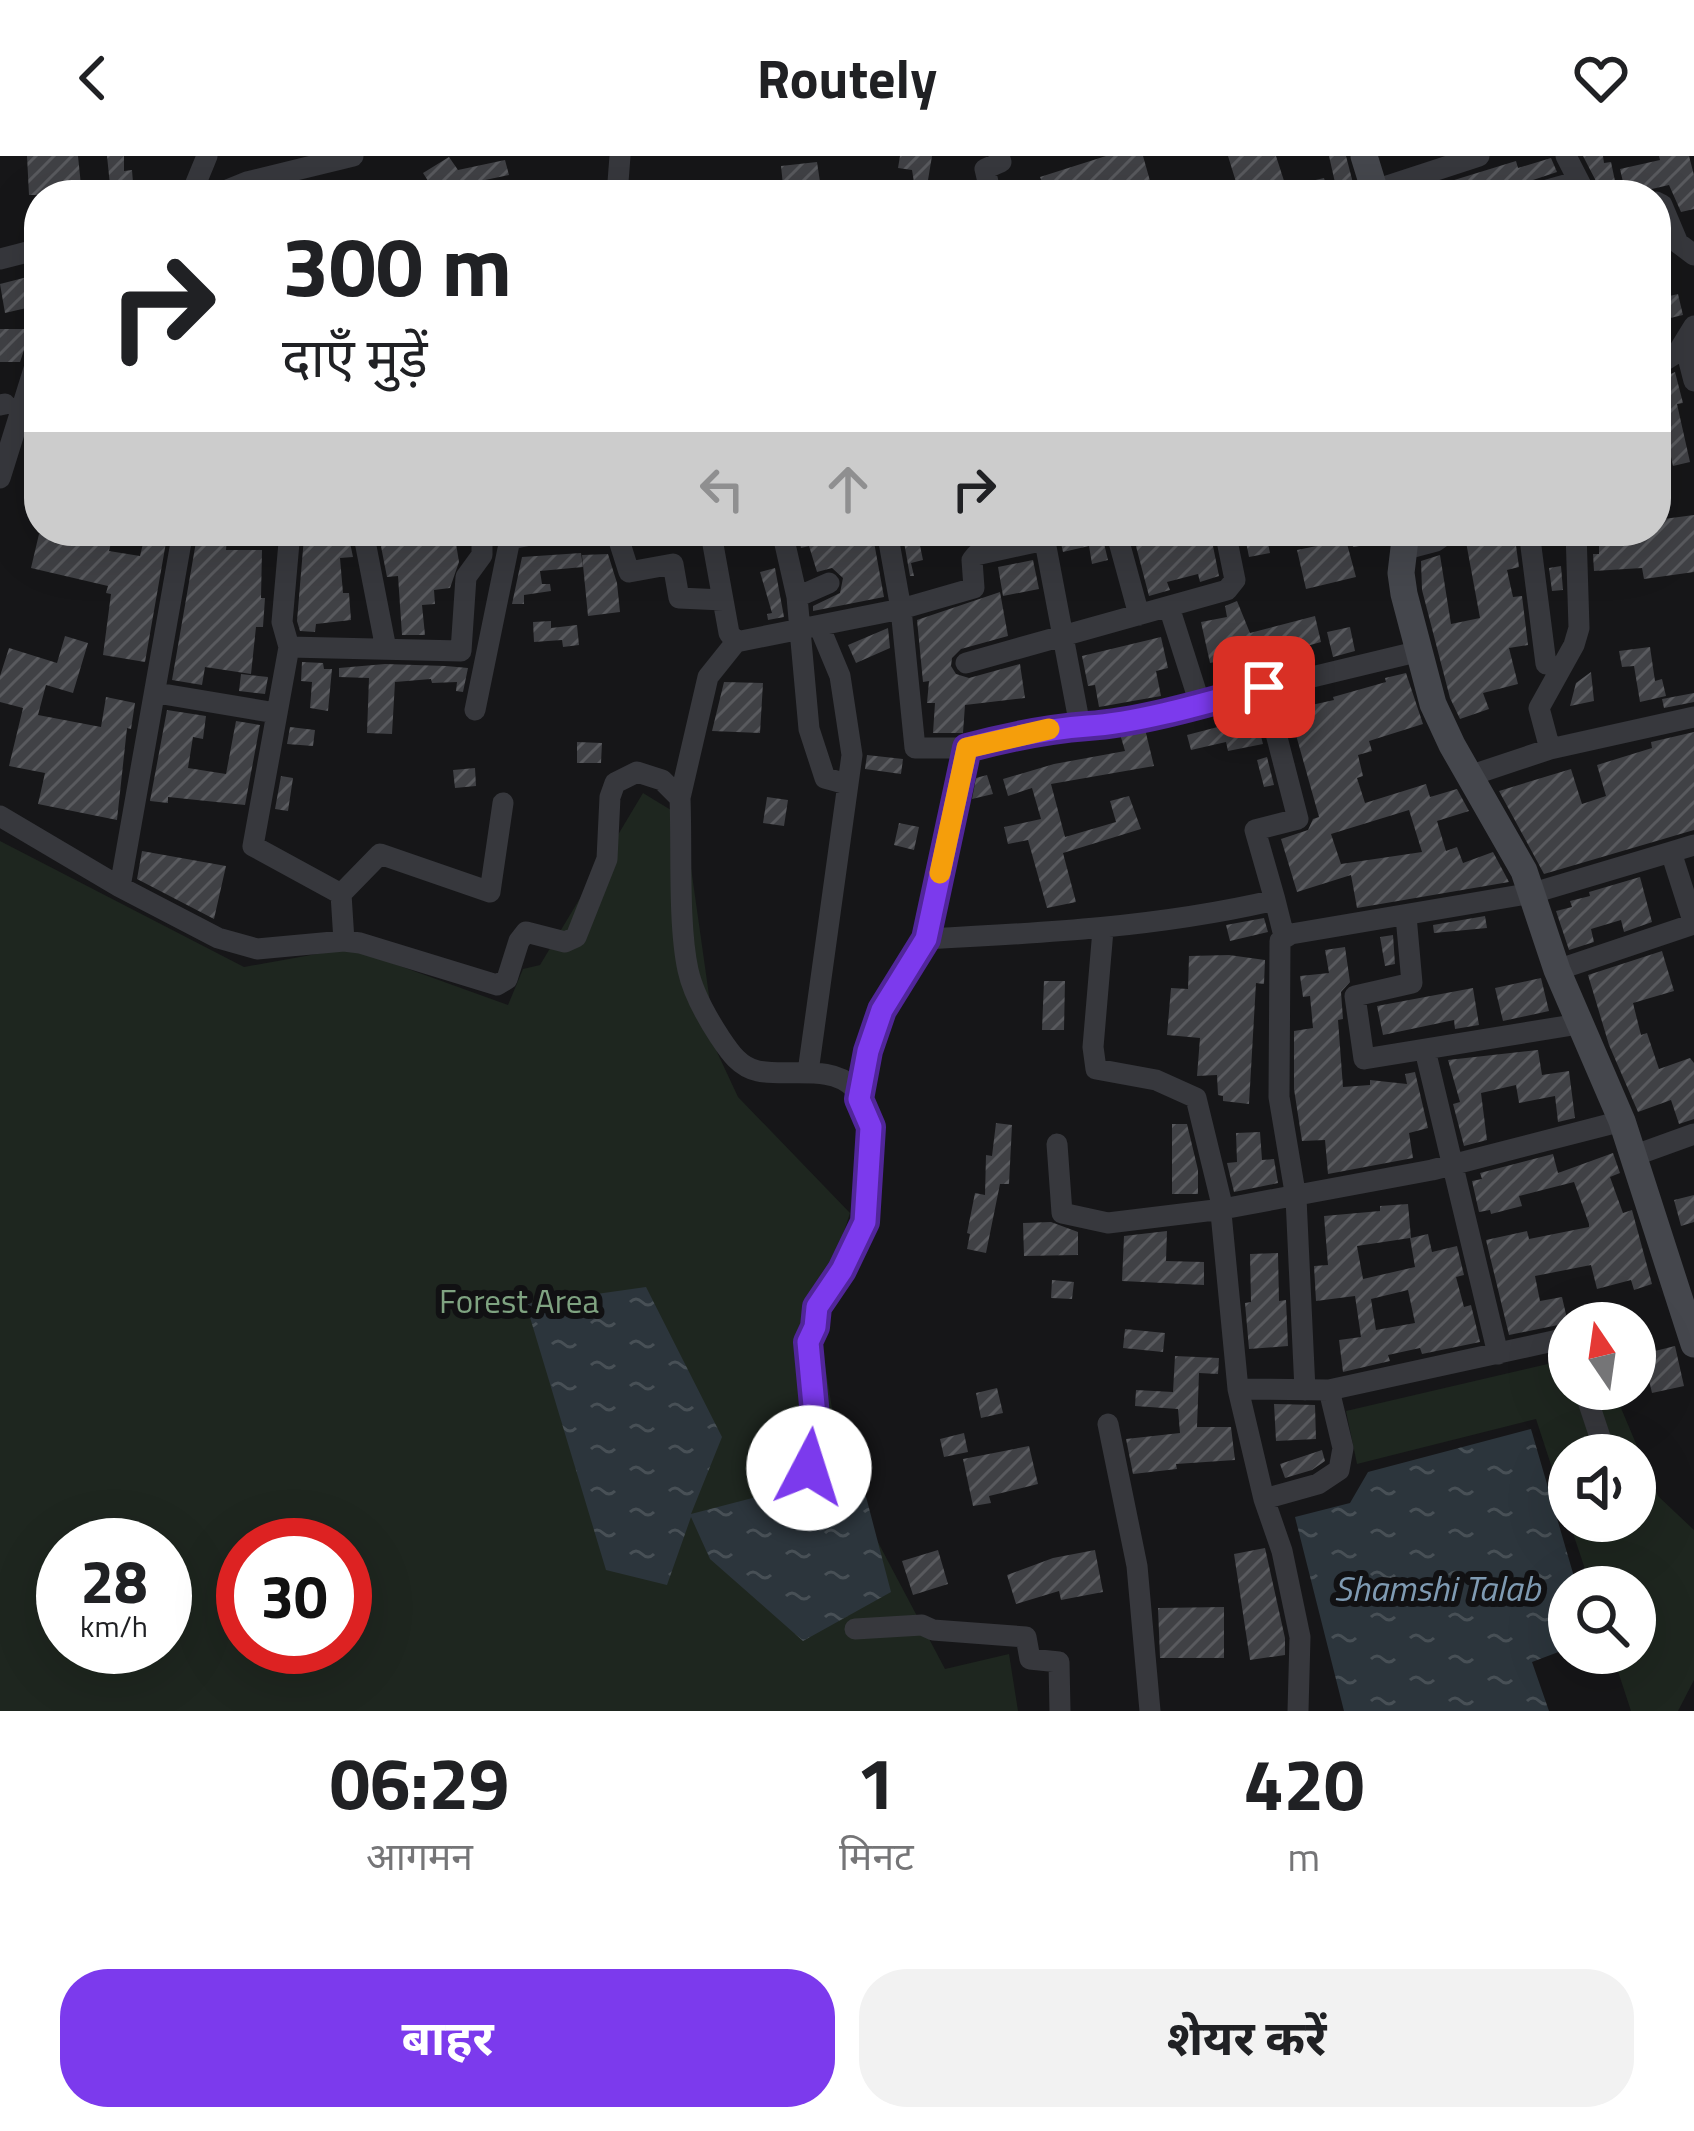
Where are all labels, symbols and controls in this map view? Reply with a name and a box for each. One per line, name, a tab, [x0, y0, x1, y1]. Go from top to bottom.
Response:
text: Routely	[757, 37, 937, 119]
icon: back	[60, 45, 126, 111]
icon: heart	[1568, 45, 1634, 111]
text: 300 m	[282, 201, 512, 329]
icon: right	[84, 228, 240, 384]
text: दाएँ मुड़ें	[282, 316, 428, 398]
icon: left	[689, 456, 755, 522]
icon: ahead	[815, 456, 881, 522]
icon: right	[941, 456, 1007, 522]
pin	[1213, 636, 1315, 738]
icon: arrive	[1231, 654, 1297, 720]
park label: Forest Area	[439, 1276, 599, 1326]
north arrow	[1548, 1302, 1656, 1410]
map controls	[1548, 1302, 1656, 1674]
position arrow	[746, 1405, 872, 1531]
button: sound	[1548, 1434, 1656, 1542]
speed limit sign: 30	[216, 1518, 372, 1674]
text: 28	[80, 1535, 148, 1626]
water label: Shamshi Talab	[1334, 1560, 1541, 1615]
button: search	[1548, 1566, 1656, 1674]
text: km/h	[80, 1603, 148, 1649]
text: 06:29	[330, 1727, 509, 1837]
text: 1	[856, 1727, 897, 1837]
text: 420	[1243, 1728, 1364, 1838]
text: आगमन	[366, 1826, 473, 1885]
text: मिनट	[839, 1826, 914, 1885]
text: m	[1288, 1827, 1320, 1886]
button: बाहर	[60, 1969, 835, 2107]
button: शेयर करें	[859, 1969, 1634, 2107]

